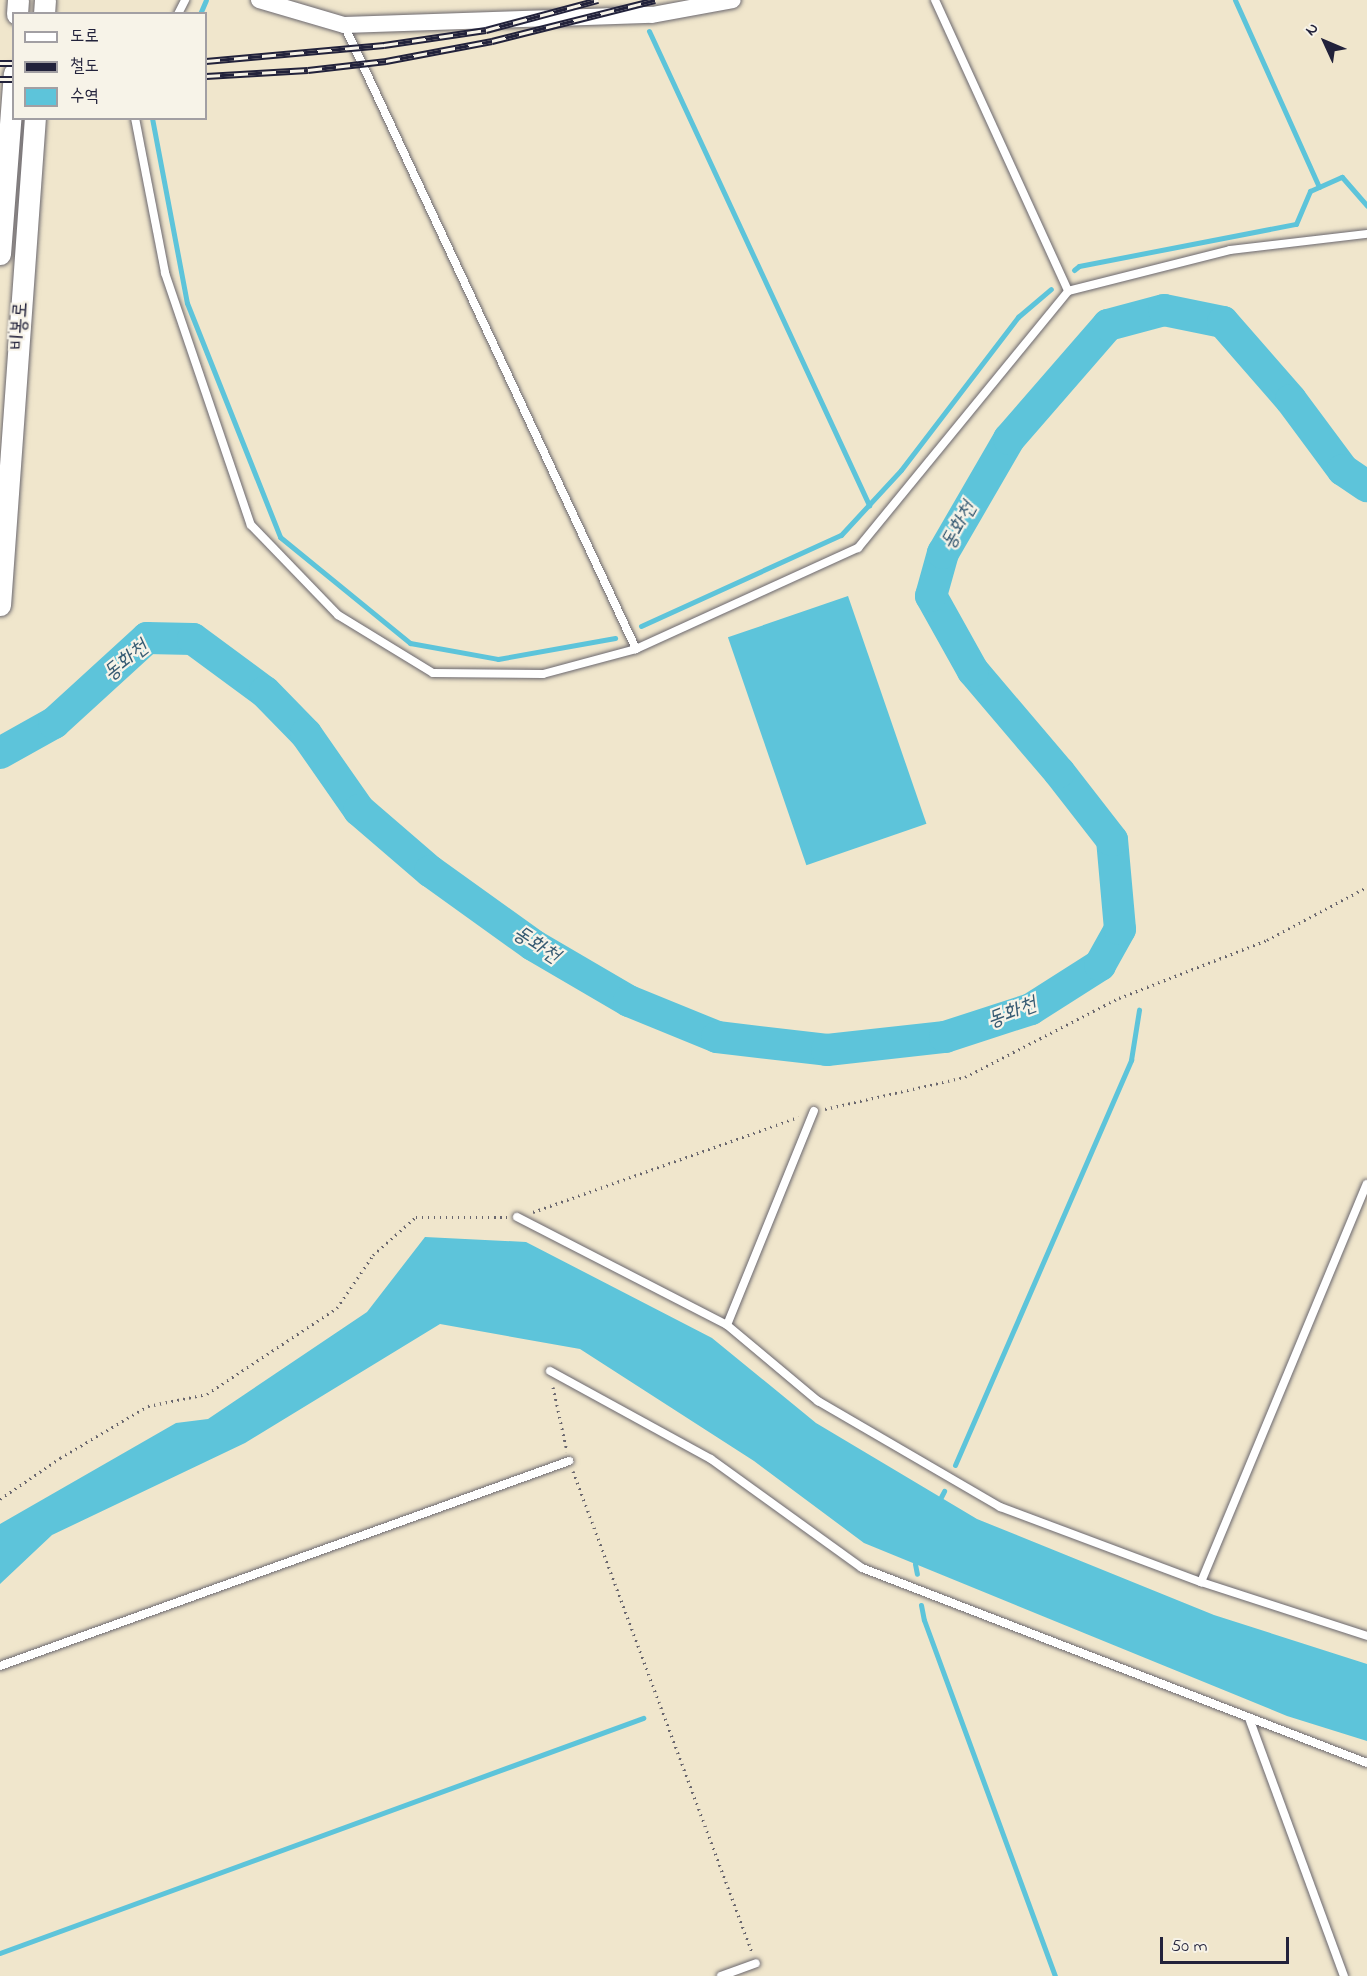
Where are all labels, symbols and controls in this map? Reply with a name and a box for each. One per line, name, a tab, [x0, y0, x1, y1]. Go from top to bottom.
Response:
legend	[12, 12, 207, 120]
north arrow	[1295, 12, 1355, 72]
text: N	[1300, 17, 1324, 42]
text: 도로	[70, 24, 99, 50]
text: 철도	[70, 54, 99, 80]
text: 수역	[70, 84, 99, 110]
street label: 비봉로	[6, 301, 34, 351]
water label: 동화천	[936, 498, 982, 554]
water label: 동화천	[98, 635, 154, 687]
water label: 동화천	[508, 921, 564, 969]
water label: 동화천	[984, 992, 1040, 1034]
scale bar	[1163, 1925, 1292, 1963]
text: 50 m	[1171, 1934, 1208, 1960]

